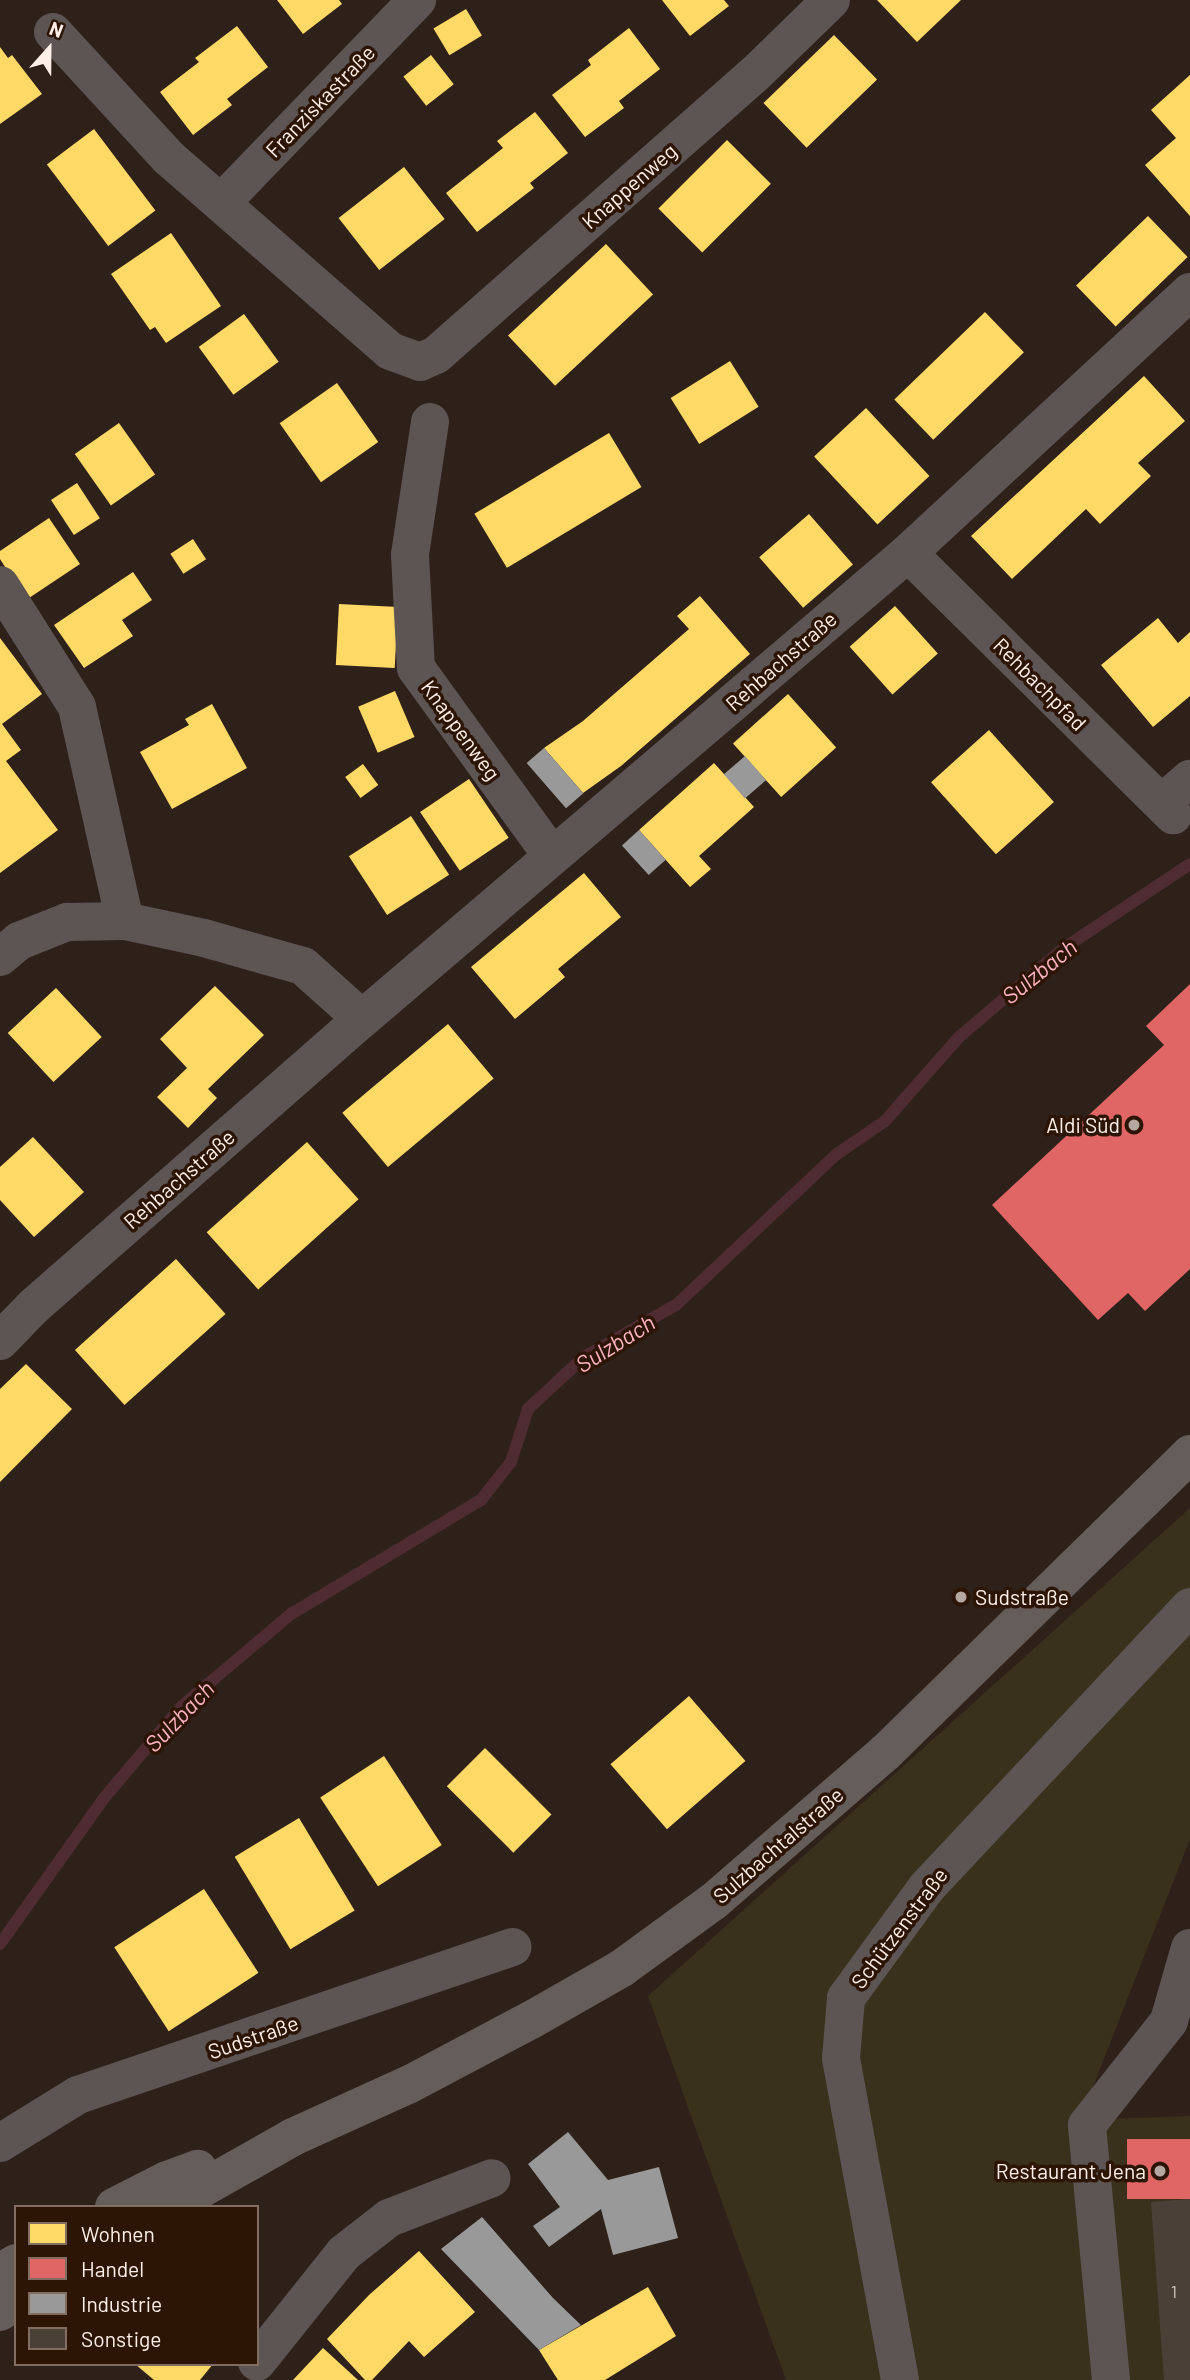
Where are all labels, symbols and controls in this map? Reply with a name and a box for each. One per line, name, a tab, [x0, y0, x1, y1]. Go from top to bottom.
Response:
north arrow	[14, 14, 84, 84]
text: N	[47, 16, 67, 42]
street label: Franziskastraße	[260, 40, 380, 162]
street label: Knappenweg	[576, 138, 682, 234]
street label: Rehbachstraße	[720, 606, 842, 716]
street label: Rehbachpfad	[988, 632, 1092, 736]
street label: Knappenweg	[416, 675, 506, 785]
water label: Sulzbach	[996, 933, 1082, 1009]
place label: Aldi Süd	[1046, 1112, 1120, 1138]
marker: Aldi Süd	[1126, 1117, 1142, 1133]
street label: Rehbachstraße	[118, 1124, 240, 1234]
water label: Sulzbach	[570, 1308, 660, 1378]
place label: Sudstraße	[975, 1584, 1069, 1610]
marker: Sudstraße	[953, 1589, 969, 1605]
water label: Sulzbach	[139, 1675, 219, 1757]
street label: Sulzbachtalstraße	[708, 1782, 848, 1908]
street label: Schützenstraße	[846, 1863, 952, 1993]
street label: Sudstraße	[204, 2010, 302, 2064]
place label: Restaurant Jena	[996, 2158, 1146, 2184]
marker: Restaurant Jena	[1152, 2163, 1168, 2179]
legend	[14, 2205, 259, 2366]
text: Wohnen	[81, 2221, 155, 2246]
text: Handel	[81, 2256, 144, 2281]
house number: 1	[1171, 2280, 1177, 2302]
text: Industrie	[81, 2291, 162, 2316]
text: Sonstige	[81, 2326, 162, 2351]

